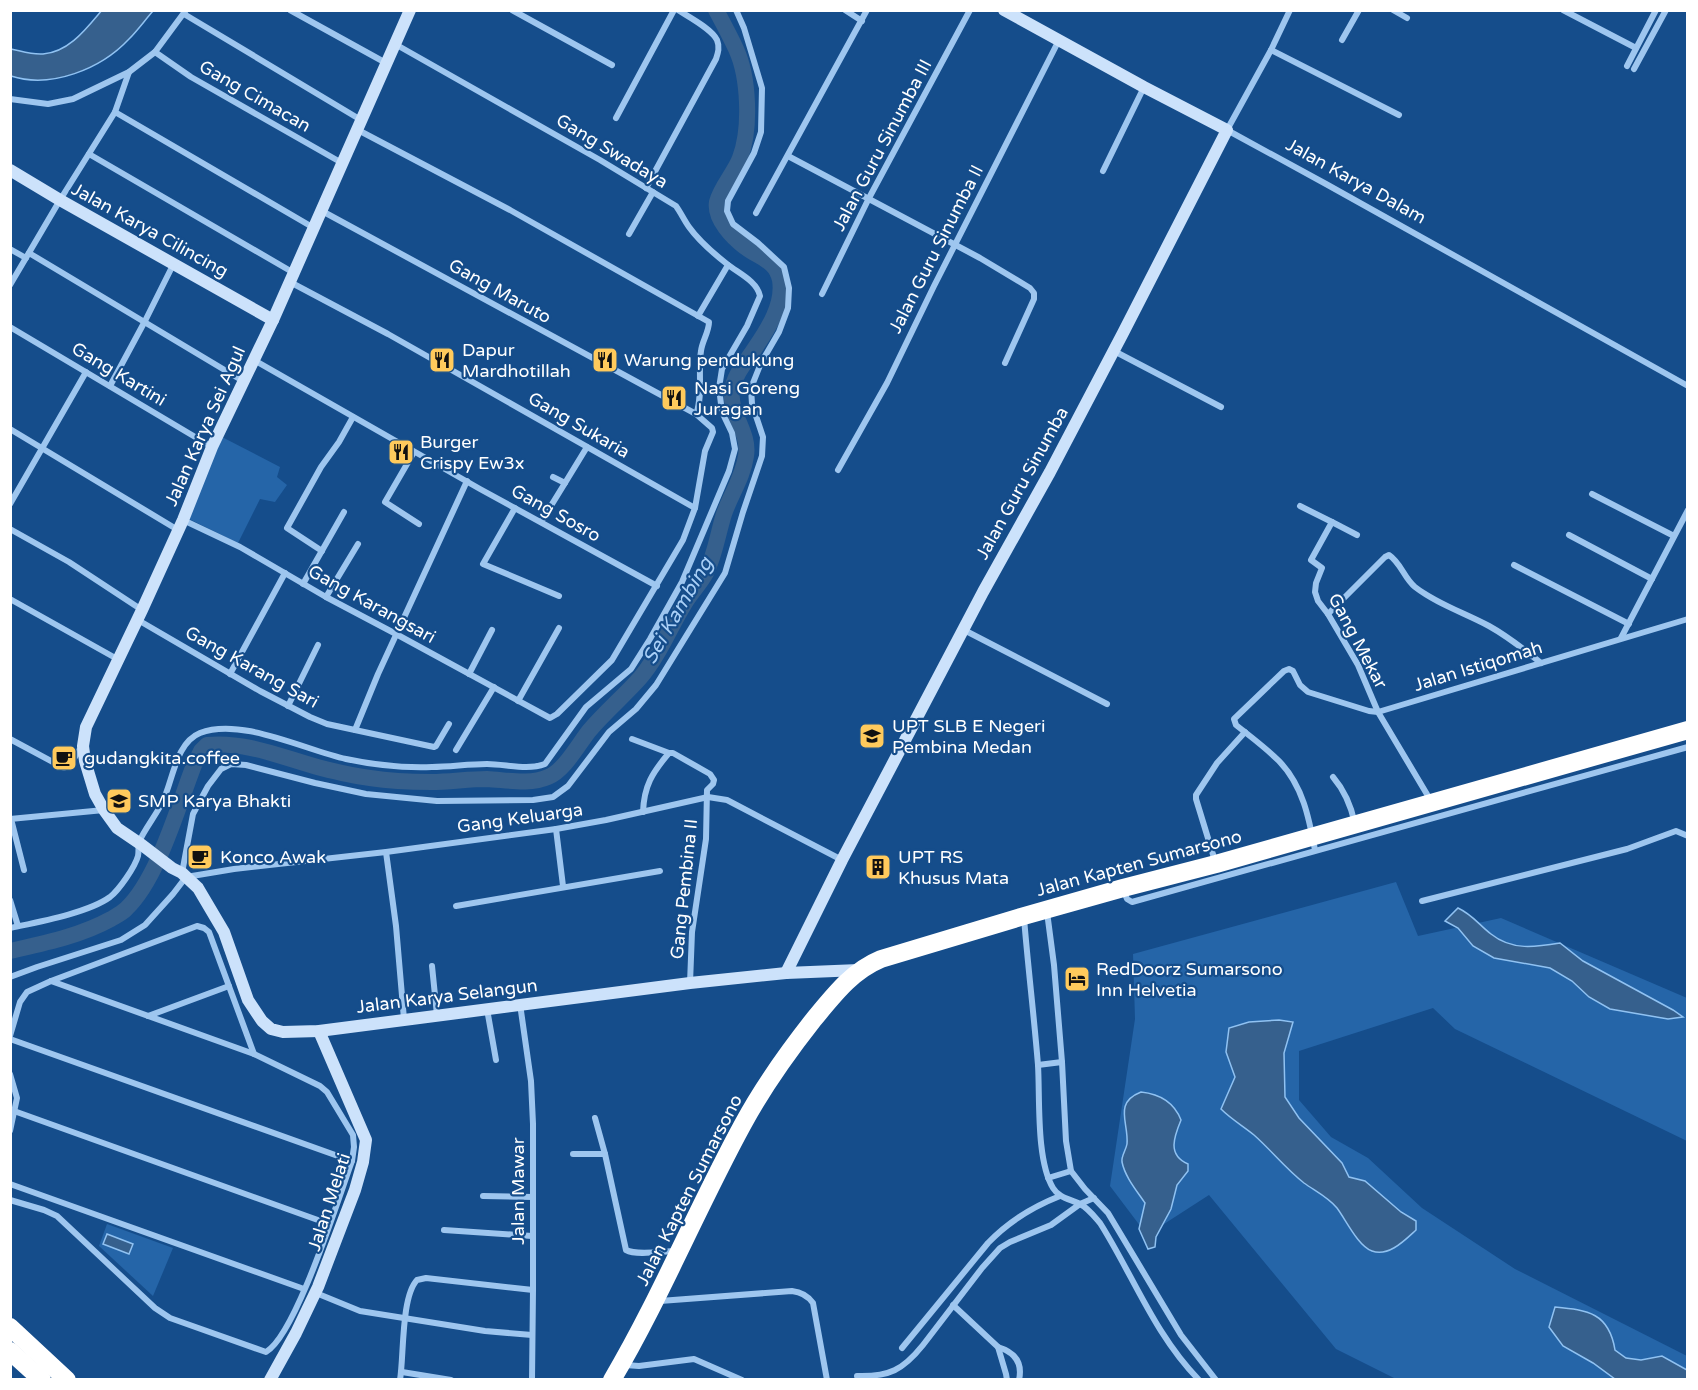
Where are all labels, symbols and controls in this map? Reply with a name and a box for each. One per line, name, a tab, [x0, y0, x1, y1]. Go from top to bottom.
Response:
street label: Gang Cimacan	[195, 55, 315, 137]
street label: Jalan Guru Sinumba III	[827, 55, 937, 235]
street label: Gang Swadaya	[552, 109, 672, 193]
street label: Jalan Karya Dalam	[1282, 133, 1430, 229]
street label: Jalan Guru Sinumba II	[884, 161, 988, 337]
street label: Jalan Karya Cilincing	[68, 178, 232, 282]
street label: Gang Maruto	[445, 254, 555, 328]
street label: Gang Kartini	[68, 337, 170, 411]
place label: Dapur Mardhotillah	[462, 339, 571, 382]
street label: Jalan Karya Sei Agul	[160, 343, 250, 509]
restaurant icon: Dapur Mardhotillah	[427, 345, 457, 375]
restaurant icon: Warung pendukung	[590, 345, 620, 375]
place label: Warung pendukung	[624, 349, 794, 371]
place label: Nasi Goreng Juragan	[694, 377, 800, 420]
restaurant icon: Nasi Goreng Juragan	[659, 383, 689, 413]
street label: Gang Sukaria	[524, 387, 634, 463]
street label: Jalan Guru Sinumba	[971, 403, 1073, 563]
place label: Burger Crispy Ew3x	[420, 431, 524, 474]
restaurant icon: Burger Crispy Ew3x	[386, 437, 416, 467]
street label: Gang Sosro	[507, 479, 605, 547]
water label: Sei Kambing	[638, 552, 719, 669]
street label: Gang Karangsari	[304, 560, 440, 648]
street label: Gang Mekar	[1324, 590, 1392, 692]
street label: Gang Karang Sari	[181, 621, 323, 713]
street label: Jalan Istiqomah	[1411, 636, 1545, 696]
place label: UPT SLB E Negeri Pembina Medan	[892, 715, 1045, 758]
school or university icon: UPT SLB E Negeri Pembina Medan	[857, 721, 887, 751]
cafe icon: gudangkita.coffee	[49, 743, 79, 773]
place label: gudangkita.coffee	[84, 747, 240, 769]
school or university icon: SMP Karya Bhakti	[104, 786, 134, 816]
place label: SMP Karya Bhakti	[138, 790, 291, 812]
street label: Gang Keluarga	[456, 798, 584, 838]
street label: Gang Pembina II	[666, 818, 702, 960]
street label: Jalan Kapten Sumarsono	[1034, 825, 1244, 901]
cafe icon: Konco Awak	[185, 842, 215, 872]
place label: Konco Awak	[220, 846, 326, 868]
place label: UPT RS Khusus Mata	[898, 846, 1009, 889]
building icon: UPT RS Khusus Mata	[863, 852, 893, 882]
place label: RedDoorz Sumarsono Inn Helvetia	[1096, 958, 1283, 1001]
hotel icon: RedDoorz Sumarsono Inn Helvetia	[1062, 964, 1092, 994]
street label: Jalan Karya Selangun	[355, 974, 539, 1018]
street label: Jalan Kapten Sumarsono	[631, 1091, 747, 1289]
street label: Jalan Mawar	[507, 1137, 529, 1245]
street label: Jalan Melati	[303, 1150, 355, 1254]

